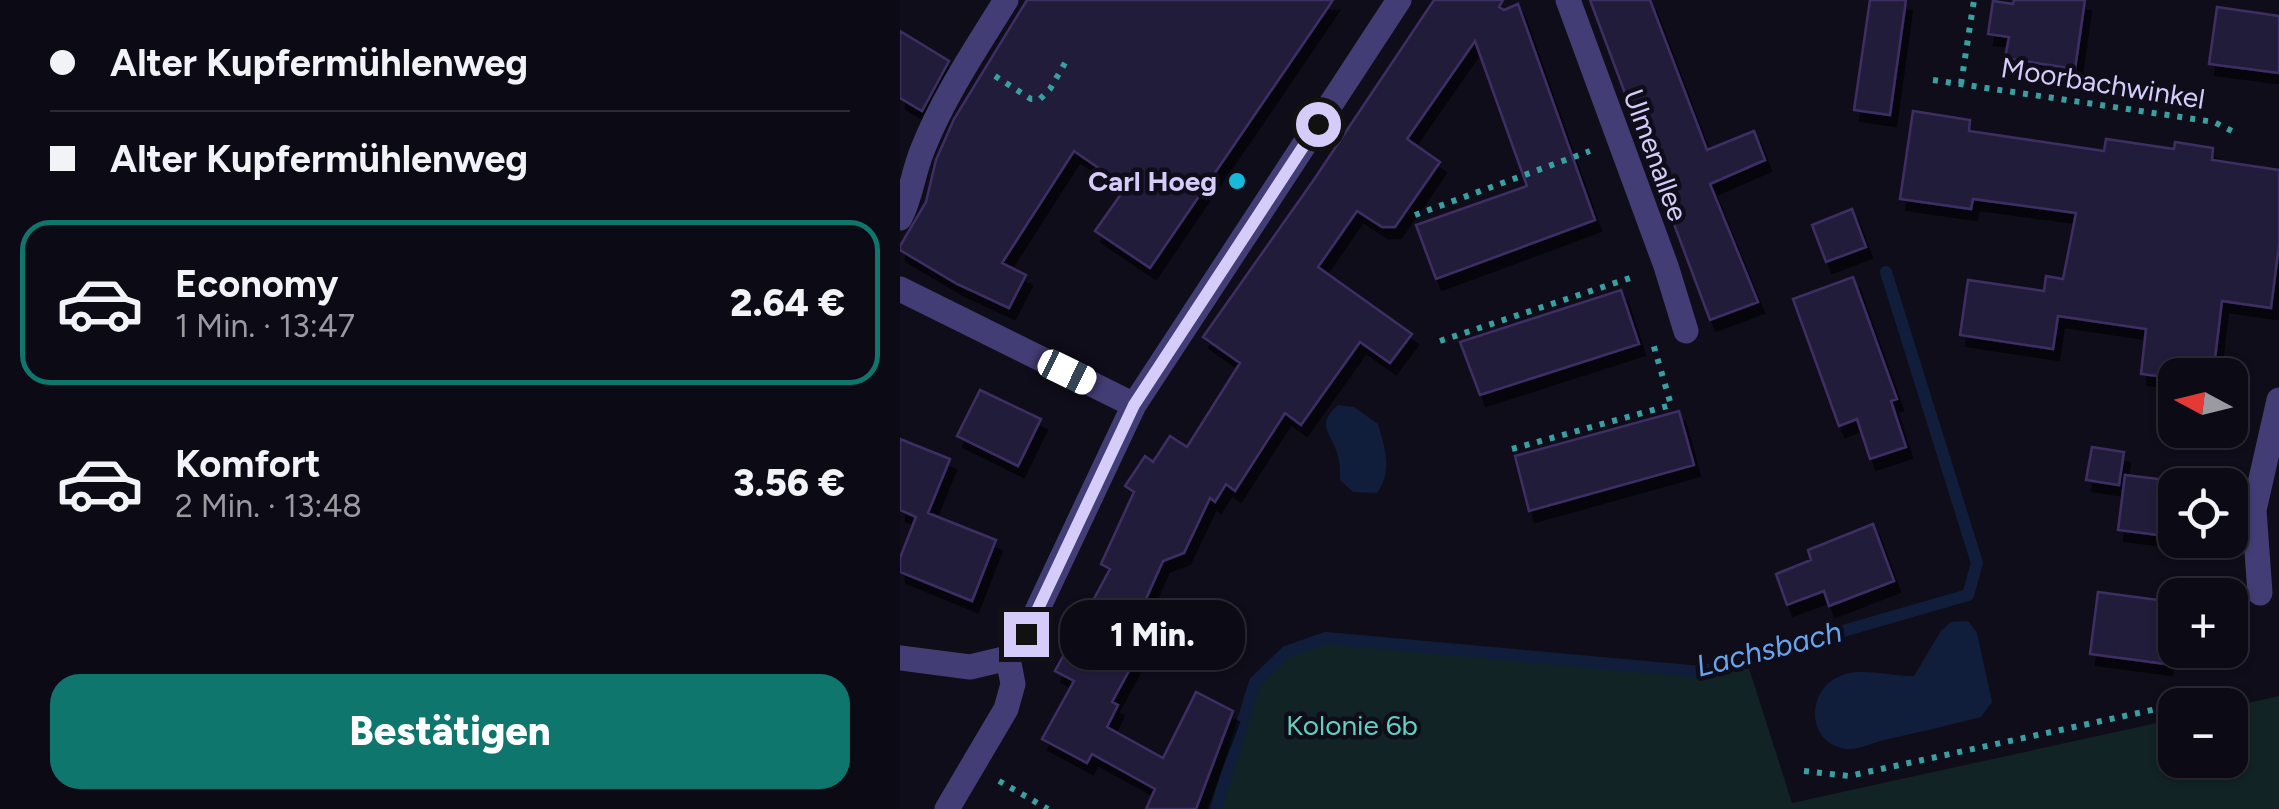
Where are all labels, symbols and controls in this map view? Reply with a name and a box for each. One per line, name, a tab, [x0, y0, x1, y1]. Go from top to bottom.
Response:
text: Alter Kupfermühlenweg	[110, 40, 528, 86]
street label: Moorbachwinkel	[1999, 50, 2207, 116]
street label: Ulmenallee	[1616, 84, 1696, 226]
route start	[1296, 102, 1341, 147]
text: Alter Kupfermühlenweg	[110, 136, 528, 182]
place label: Carl Hoeg	[1088, 164, 1217, 198]
marker: Carl Hoeg	[1226, 170, 1248, 192]
icon: car	[55, 258, 145, 348]
text: Economy	[175, 261, 338, 307]
text: 2.64 €	[730, 280, 845, 326]
text: 1 Min. · 13:47	[175, 307, 355, 345]
car	[1033, 345, 1101, 399]
north arrow	[2158, 358, 2248, 448]
map controls	[2158, 358, 2248, 778]
icon: car	[55, 438, 145, 528]
text: Komfort	[175, 441, 321, 487]
text: 3.56 €	[733, 460, 845, 506]
button: locate	[2158, 468, 2248, 558]
text: 2 Min. · 13:48	[175, 487, 362, 525]
button: +	[2158, 578, 2248, 668]
callout: 1 Min.	[1061, 599, 1246, 669]
route end	[1004, 612, 1049, 657]
water label: Lachsbach	[1692, 613, 1845, 684]
text: 1 Min.	[1110, 616, 1195, 654]
button: Bestätigen	[50, 674, 850, 789]
button: −	[2158, 688, 2248, 778]
park label: Kolonie 6b	[1286, 708, 1418, 742]

